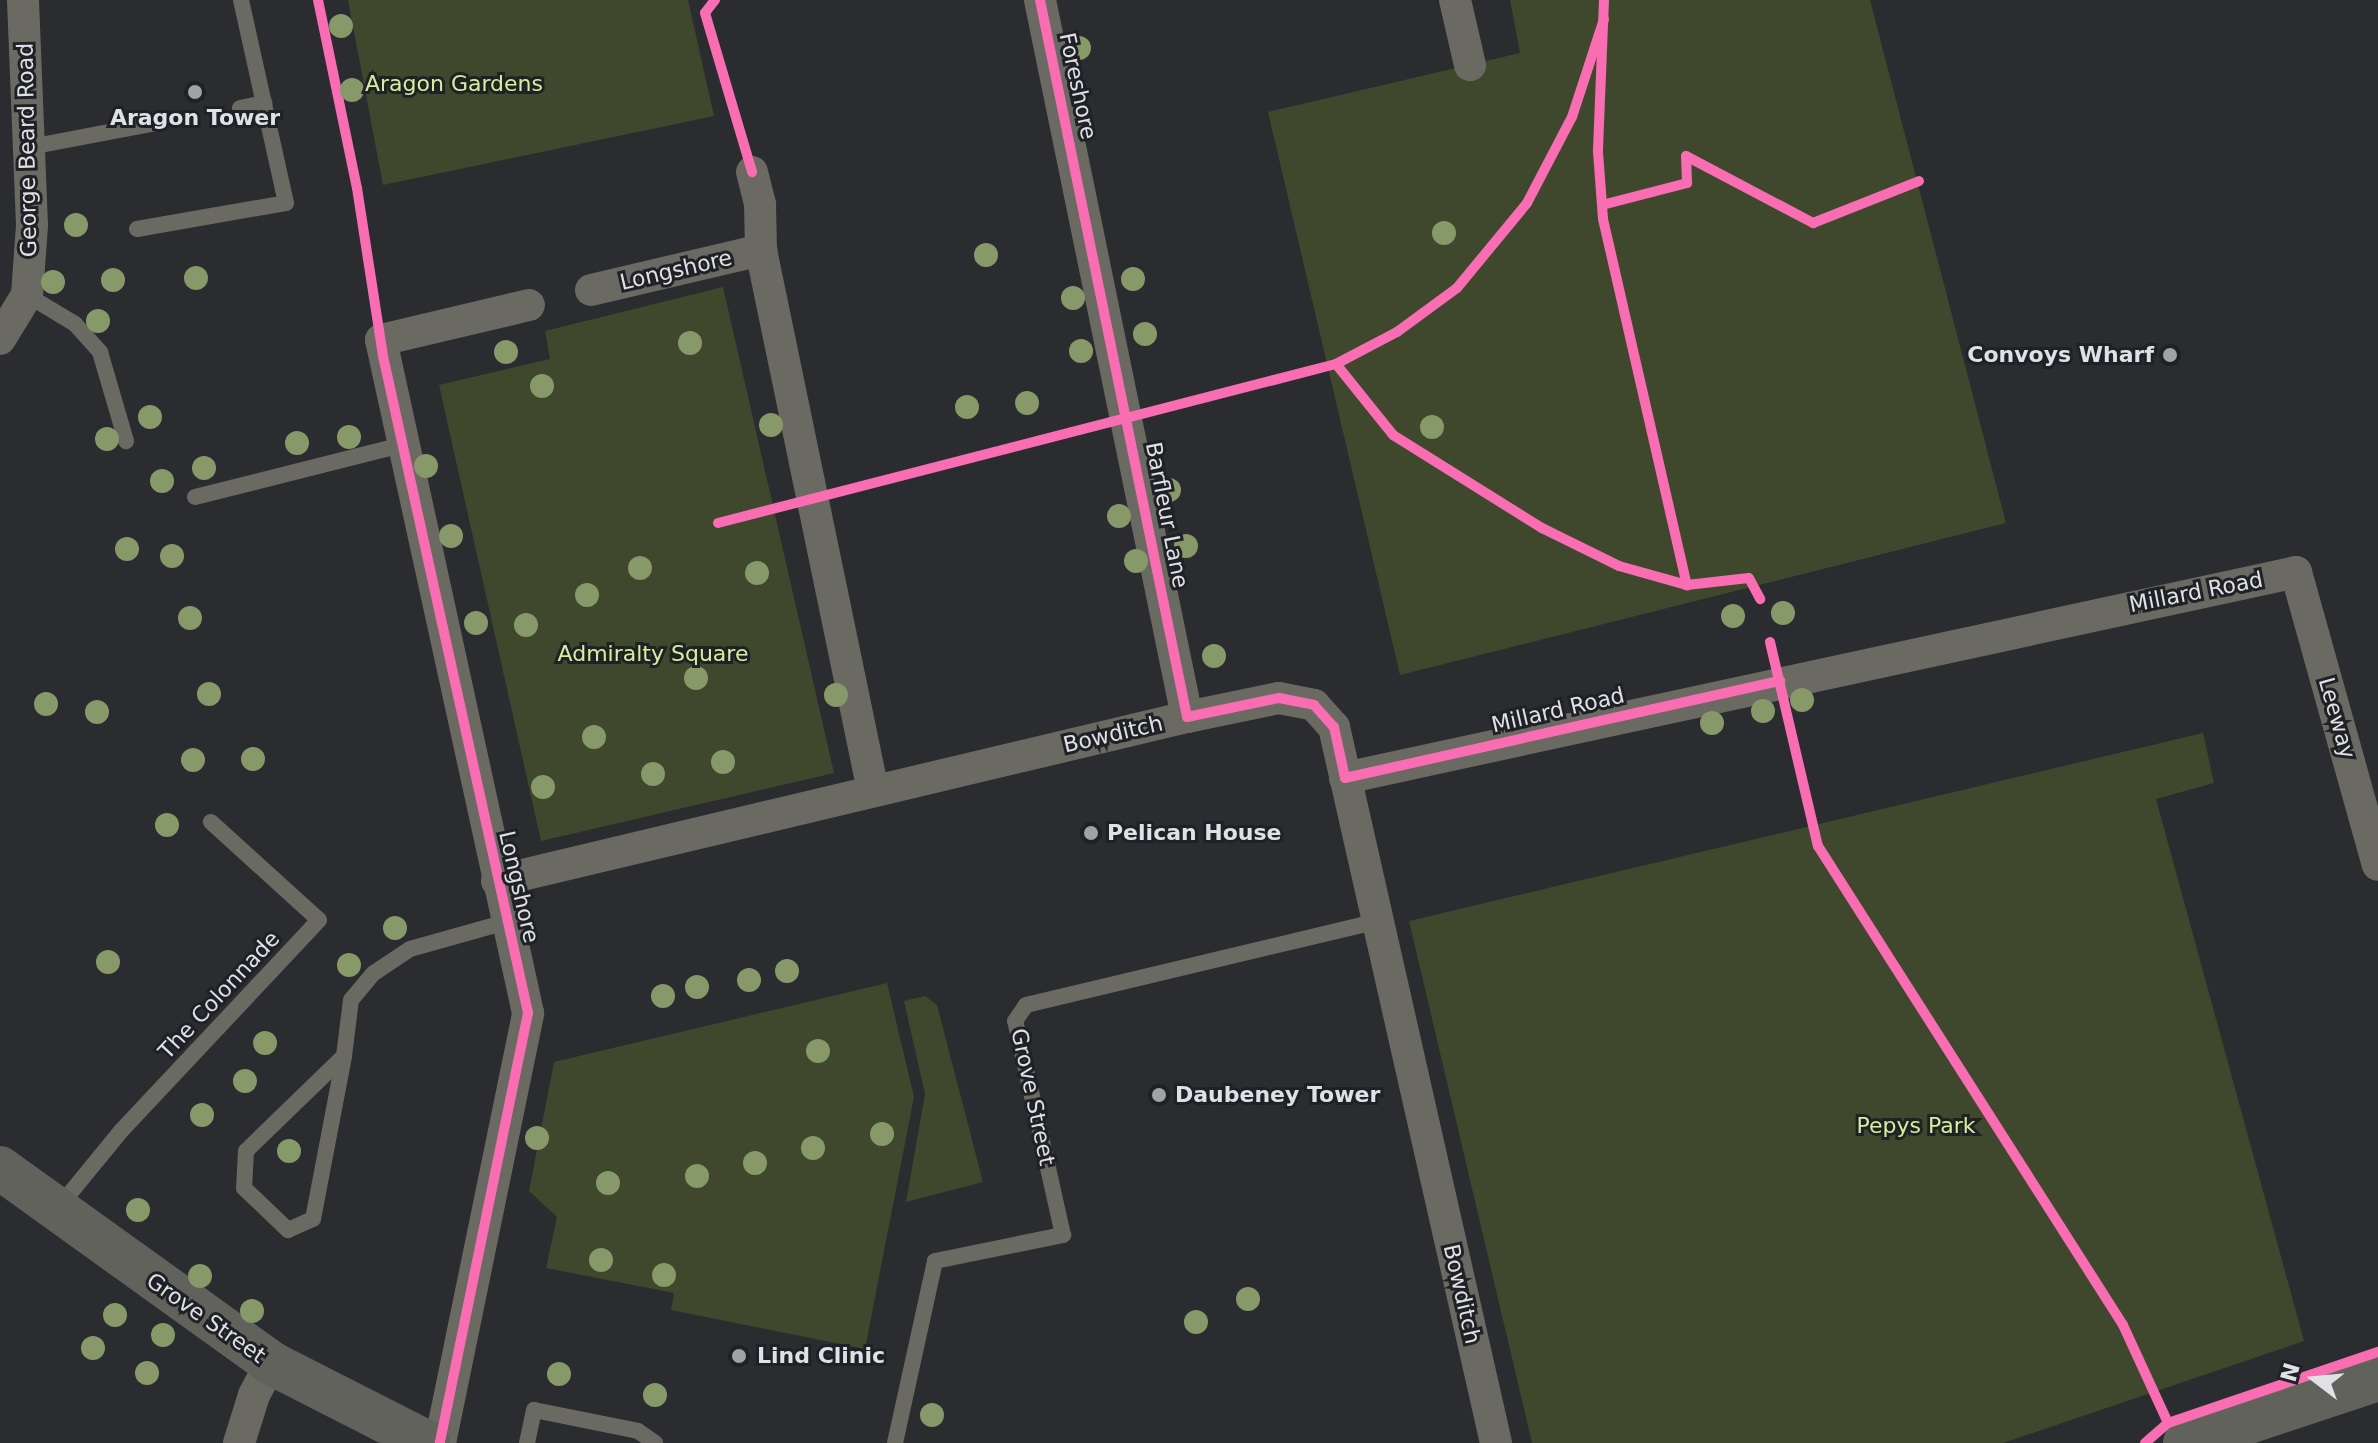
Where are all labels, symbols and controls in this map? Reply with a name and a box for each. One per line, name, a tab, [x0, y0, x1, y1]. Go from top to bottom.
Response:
street label: Foreshore	[1054, 30, 1102, 142]
street label: George Beard Road	[12, 43, 42, 257]
park label: Aragon Gardens	[365, 71, 543, 97]
marker: Aragon Tower	[186, 83, 204, 101]
place label: Aragon Tower	[110, 105, 280, 131]
street label: Longshore	[617, 244, 735, 296]
place label: Convoys Wharf	[1967, 342, 2154, 368]
marker: Convoys Wharf	[2161, 346, 2179, 364]
street label: Barfleur Lane	[1140, 440, 1194, 590]
street label: Millard Road	[2127, 566, 2265, 618]
park label: Admiralty Square	[558, 641, 748, 667]
street label: Leeway	[2313, 674, 2361, 762]
street label: Millard Road	[1489, 682, 1627, 738]
street label: Bowditch	[1061, 710, 1165, 758]
place label: Pelican House	[1107, 820, 1282, 846]
marker: Pelican House	[1082, 824, 1100, 842]
street label: Longshore	[493, 828, 545, 946]
street label: The Colonnade	[153, 926, 285, 1064]
street label: Grove Street	[1006, 1026, 1060, 1168]
place label: Daubeney Tower	[1175, 1082, 1380, 1108]
marker: Daubeney Tower	[1150, 1086, 1168, 1104]
park label: Pepys Park	[1856, 1113, 1976, 1139]
street label: Bowditch	[1438, 1242, 1486, 1346]
street label: Grove Street	[141, 1267, 271, 1369]
north arrow	[2274, 1339, 2354, 1419]
place label: Lind Clinic	[757, 1343, 885, 1369]
marker: Lind Clinic	[728, 1345, 750, 1367]
text: N	[2276, 1360, 2305, 1385]

